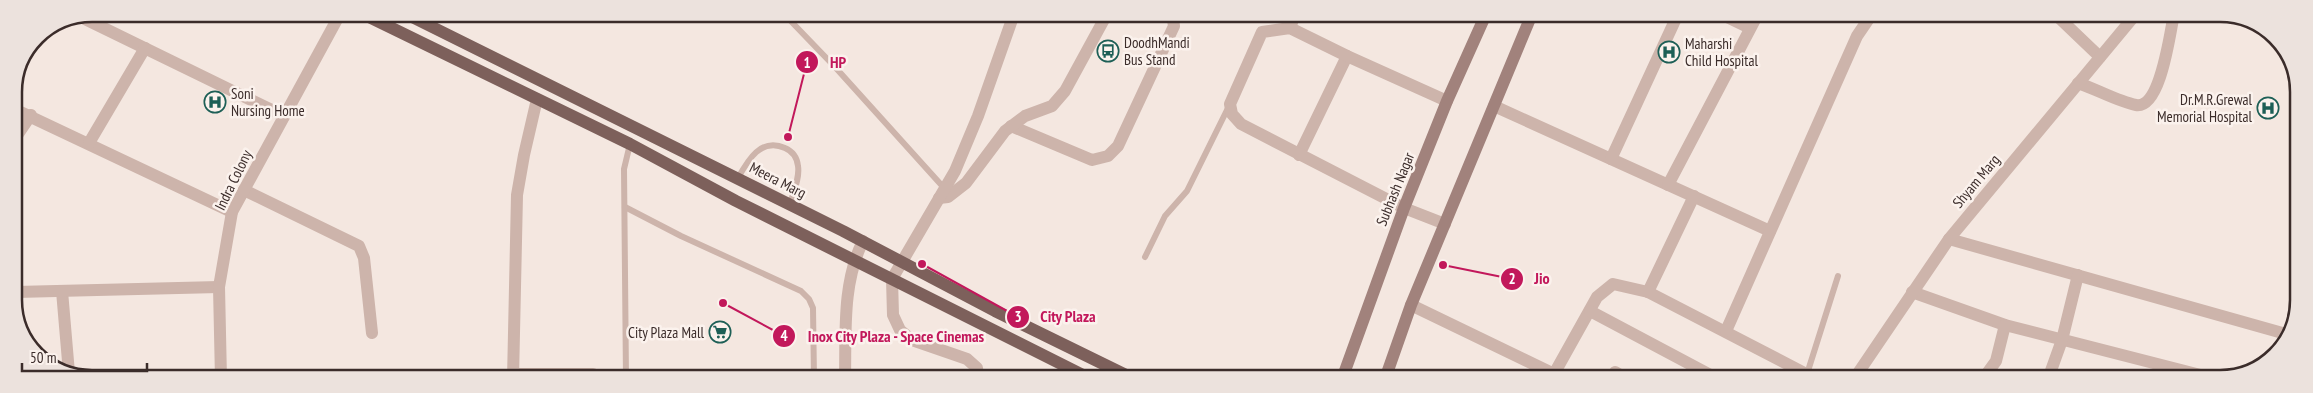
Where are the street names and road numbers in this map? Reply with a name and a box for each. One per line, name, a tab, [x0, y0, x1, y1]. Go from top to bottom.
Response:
street label: Indra Colony	[210, 146, 256, 213]
street label: Subhash Nagar	[1372, 149, 1419, 229]
street label: Shyam Marg	[1948, 150, 2004, 212]
street label: Meera Marg	[746, 158, 810, 202]

